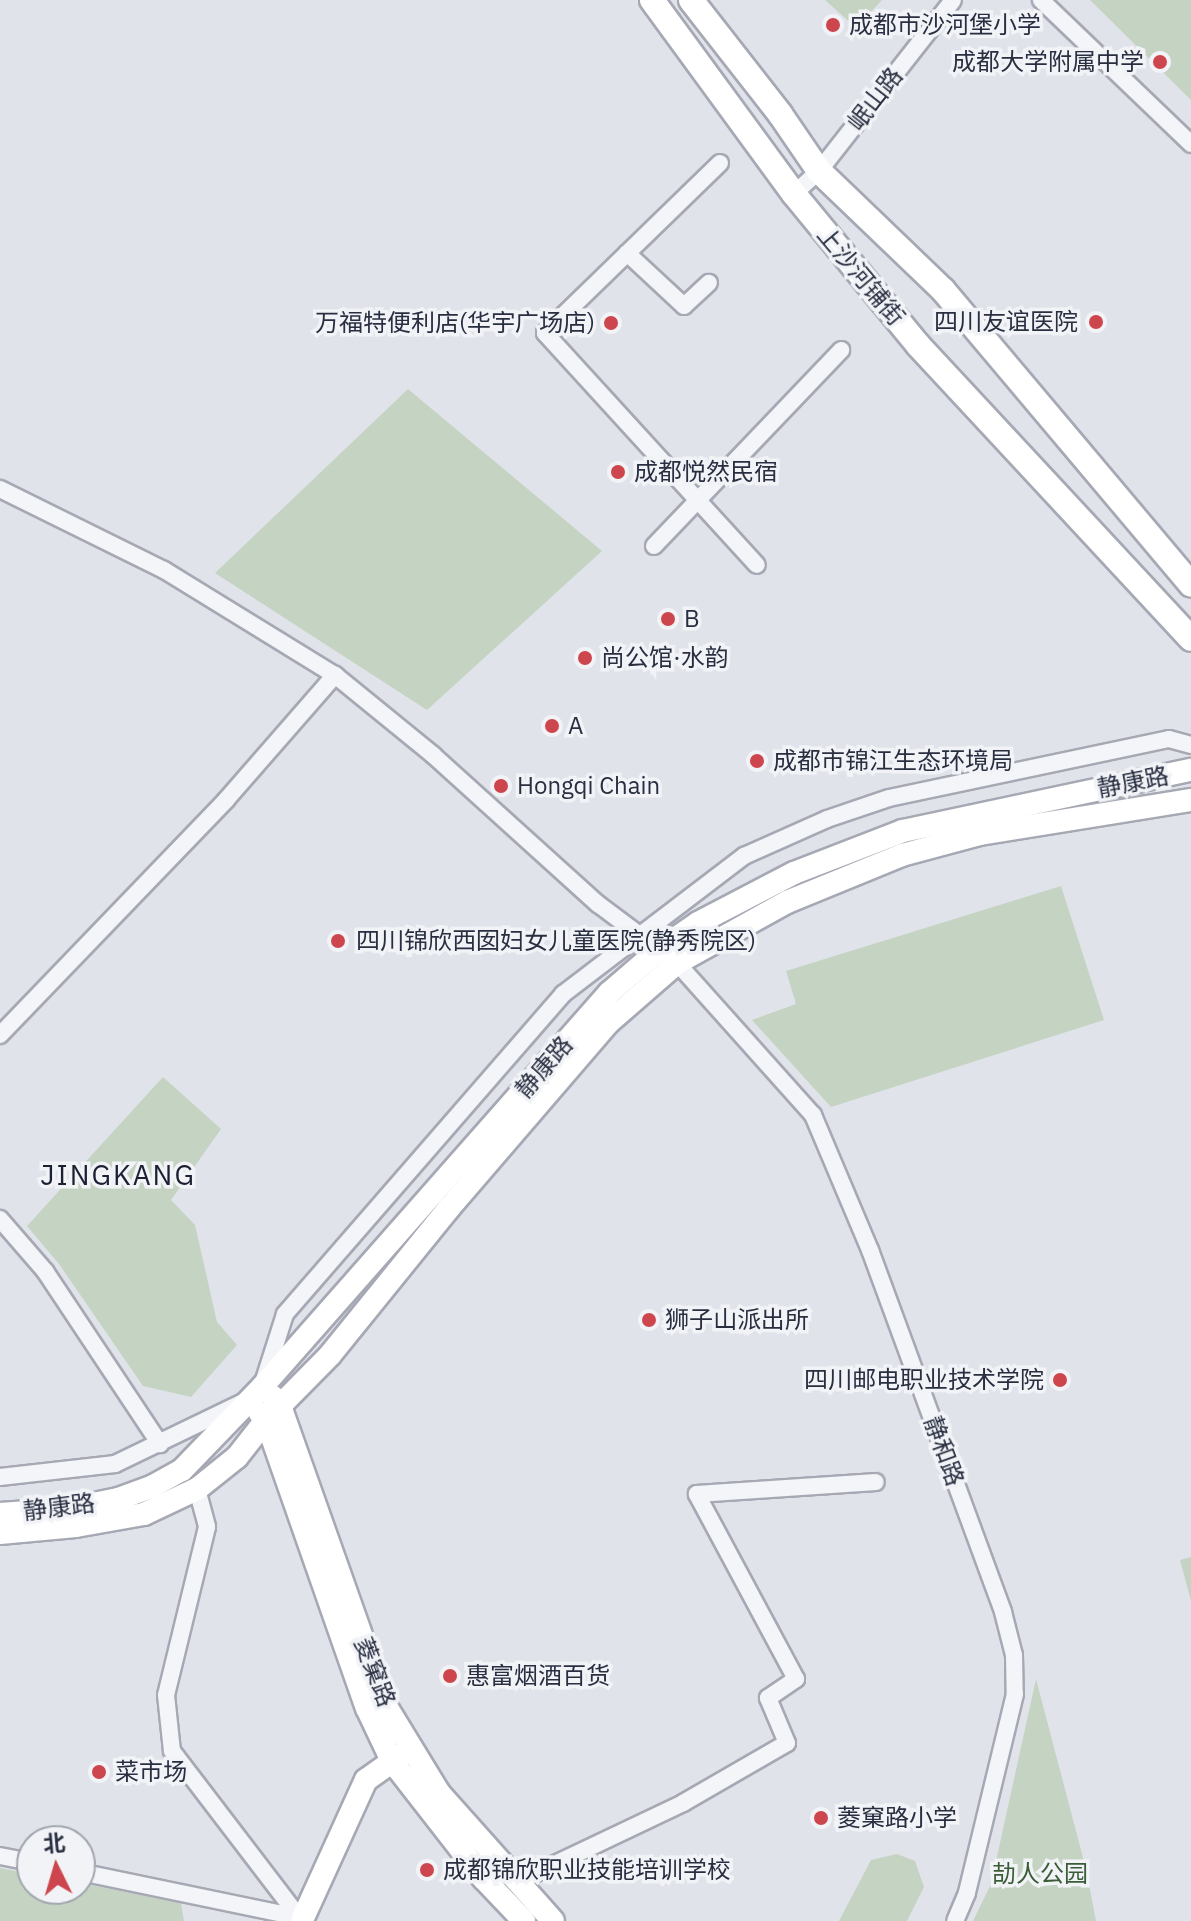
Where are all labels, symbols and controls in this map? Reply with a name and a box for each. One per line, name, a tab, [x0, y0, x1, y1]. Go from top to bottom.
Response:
place label: 成都市沙河堡小学	[849, 11, 1041, 39]
marker: 成都市沙河堡小学	[824, 16, 842, 34]
place label: 成都大学附属中学	[952, 48, 1144, 76]
marker: 成都大学附属中学	[1151, 53, 1169, 71]
street label: 岷山路	[841, 62, 909, 136]
street label: 上沙河铺街	[811, 221, 911, 331]
place label: 四川友谊医院	[934, 308, 1078, 336]
place label: 万福特便利店(华宇广场店)	[315, 309, 595, 337]
marker: 四川友谊医院	[1085, 311, 1107, 333]
marker: 万福特便利店(华宇广场店)	[602, 314, 620, 332]
place label: 成都悦然民宿	[634, 458, 778, 486]
marker: 成都悦然民宿	[609, 463, 627, 481]
place label: B	[684, 605, 700, 633]
marker: B	[659, 610, 677, 628]
place label: 尚公馆·水韵	[601, 644, 729, 672]
marker: 尚公馆·水韵	[576, 649, 594, 667]
place label: A	[568, 712, 583, 740]
marker: A	[543, 717, 561, 735]
place label: 成都市锦江生态环境局	[773, 747, 1013, 775]
marker: 成都市锦江生态环境局	[748, 752, 766, 770]
street label: 静康路	[1095, 761, 1171, 803]
place label: Hongqi Chain	[517, 772, 660, 800]
marker: Hongqi Chain	[492, 777, 510, 795]
place label: 四川锦欣西囡妇女儿童医院(静秀院区)	[356, 927, 756, 955]
marker: 四川锦欣西囡妇女儿童医院(静秀院区)	[327, 930, 349, 952]
street label: 静康路	[510, 1030, 578, 1104]
district label: JINGKANG	[40, 1158, 196, 1192]
place label: 狮子山派出所	[665, 1306, 809, 1334]
marker: 狮子山派出所	[640, 1311, 658, 1329]
place label: 四川邮电职业技术学院	[804, 1366, 1044, 1394]
marker: 四川邮电职业技术学院	[1051, 1371, 1069, 1389]
street label: 静和路	[918, 1412, 970, 1490]
street label: 静康路	[22, 1488, 96, 1526]
street label: 菱窠路	[349, 1633, 401, 1711]
place label: 惠富烟酒百货	[466, 1662, 610, 1690]
marker: 惠富烟酒百货	[441, 1667, 459, 1685]
place label: 菜市场	[115, 1758, 187, 1786]
marker: 菜市场	[90, 1763, 108, 1781]
place label: 菱窠路小学	[837, 1804, 957, 1832]
marker: 菱窠路小学	[812, 1809, 830, 1827]
north arrow	[16, 1825, 96, 1905]
text: 北	[42, 1827, 66, 1858]
place label: 成都锦欣职业技能培训学校	[443, 1856, 731, 1884]
park label: 劼人公园	[992, 1860, 1088, 1888]
marker: 成都锦欣职业技能培训学校	[418, 1861, 436, 1879]

